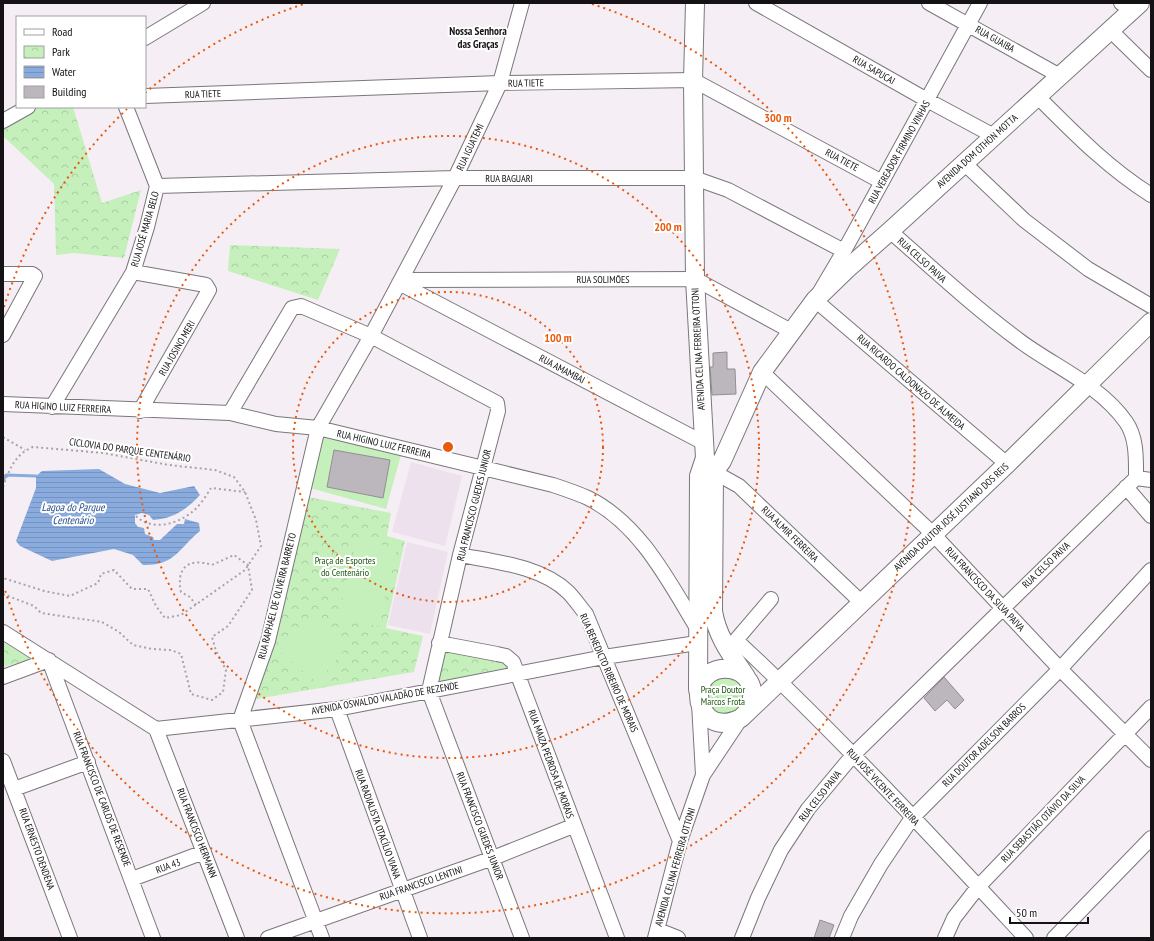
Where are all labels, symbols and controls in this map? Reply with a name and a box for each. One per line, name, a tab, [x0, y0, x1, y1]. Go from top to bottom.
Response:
legend	[16, 16, 146, 108]
street label: RUA GUAIBA	[973, 23, 1017, 55]
text: Road	[52, 24, 72, 39]
district label: Nossa Senhora das Graças	[449, 24, 507, 51]
text: Park	[52, 44, 70, 59]
street label: RUA SAPUCAI	[851, 53, 897, 87]
text: Water	[52, 64, 77, 79]
street label: RUA TIETE	[508, 76, 544, 90]
text: Building	[52, 84, 87, 99]
street label: RUA TIETE	[185, 87, 221, 101]
street label: RUA VEREADOR FIRMINO VINHAS	[865, 98, 933, 206]
text: 300 m	[764, 110, 792, 125]
street label: AVENIDA DOM OTHON MOTTA	[934, 111, 1020, 191]
street label: RUA IGUATEMI	[453, 121, 487, 173]
street label: RUA TIETE	[823, 146, 861, 174]
street label: RUA BAGUARI	[485, 172, 533, 185]
street label: RUA JOSÉ MARIA BELO	[128, 189, 162, 268]
text: 200 m	[654, 219, 682, 234]
street label: RUA CELSO PAIVA	[895, 235, 949, 286]
street label: RUA SOLIMÕES	[576, 273, 630, 286]
street label: AVENIDA CELINA FERREIRA OTTONI	[688, 287, 708, 411]
street label: RUA JOSINO MERI	[156, 318, 198, 378]
text: 100 m	[544, 330, 572, 345]
street label: RUA RICARDO CALDONAZO DE ALMEIDA	[854, 331, 968, 433]
street label: RUA AMAMBAI	[537, 351, 587, 387]
street label: RUA HIGINO LUIZ FERREIRA	[15, 398, 112, 416]
street label: RUA HIGINO LUIZ FERREIRA	[336, 427, 433, 461]
street label: CICLOVIA DO PARQUE CENTENÁRIO	[68, 435, 192, 465]
centre of rings	[441, 440, 455, 454]
street label: RUA FRANCISCO GUEDES JUNIOR	[454, 448, 494, 562]
street label: AVENIDA DOUTOR JOSÉ JUSTIANO DOS REIS	[891, 460, 1011, 574]
water label: Lagoa do Parque Centenário	[41, 500, 106, 527]
street label: RUA ALMIR FERREIRA	[759, 503, 822, 565]
street label: RUA RAPHAEL DE OLIVEIRA BARRETO	[255, 531, 299, 660]
street label: RUA CELSO PAIVA	[1019, 539, 1073, 591]
street label: RUA FRANCISCO DA SILVA PAIVA	[942, 544, 1028, 634]
park label: Praça de Esportes do Centenário	[315, 554, 376, 579]
street label: RUA BENEDICTO RIBEIRO DE MORAIS	[577, 612, 641, 734]
street label: AVENIDA OSWALDO VALADÃO DE REZENDE	[310, 679, 460, 717]
park label: Praça Doutor Marcos Frota	[701, 683, 745, 708]
street label: RUA DOUTOR ADELSON BARROS	[939, 700, 1029, 790]
street label: RUA MAIZA PEDROSA DE MORAIS	[525, 708, 577, 820]
street label: RUA FRANCISCO DE CARLOS DE RESENDE	[70, 730, 134, 868]
street label: RUA JOSÉ VICENTE FERREIRA	[844, 746, 922, 829]
street label: RUA RADIALISTA OTACÍLIO VIANA	[352, 768, 404, 881]
street label: RUA CELSO PAIVA	[796, 768, 844, 824]
street label: RUA FRANCISCO GUEDES JUNIOR	[453, 770, 507, 882]
street label: RUA SEBASTIÃO OTÁVIO DA SILVA	[998, 773, 1088, 865]
street label: RUA FRANCISCO HERMANN	[174, 786, 220, 880]
street label: RUA ERNESTO DENDENA	[16, 806, 58, 892]
street label: AVENIDA CELINA FERREIRA OTTONI	[652, 806, 698, 928]
street label: RUA 43	[154, 856, 182, 876]
street label: RUA FRANCISCO LENTINI	[378, 863, 464, 903]
scale bar	[1010, 899, 1088, 925]
text: 50 m	[1016, 905, 1037, 920]

